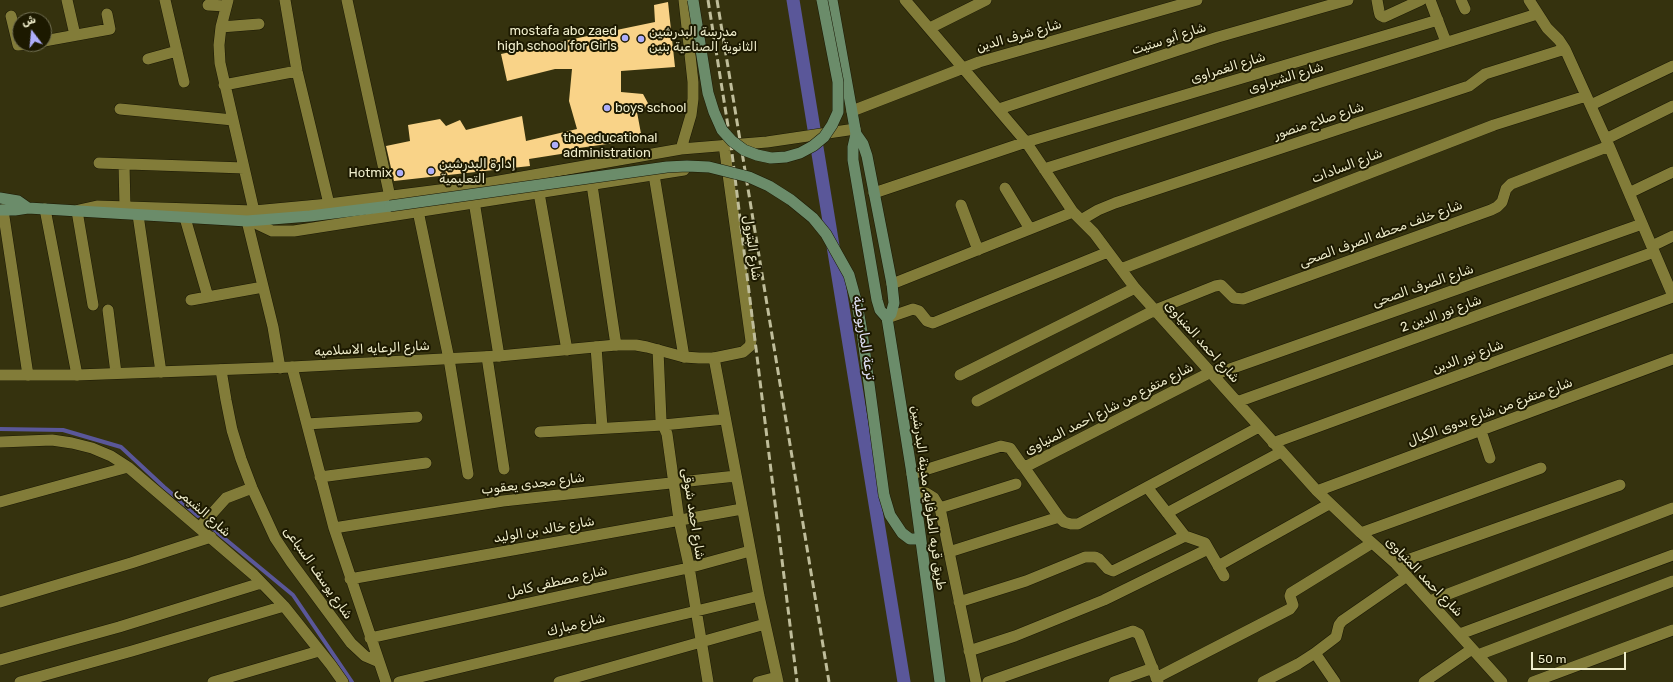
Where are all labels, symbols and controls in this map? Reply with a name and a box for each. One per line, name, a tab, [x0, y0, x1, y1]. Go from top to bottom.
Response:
north arrow	[12, 12, 52, 52]
text: ش	[20, 13, 37, 29]
street label: شارع شرف الدين	[974, 16, 1064, 56]
street label: شارع أبو ستيت	[1130, 20, 1208, 58]
place label: mostafa abo zaed high school for Girls	[497, 23, 617, 54]
place label: مدرسة البدرشين الثانوية الصناعية بنين	[649, 24, 757, 55]
marker: mostafa abo zaed high school for Girls	[620, 33, 630, 43]
marker: مدرسة البدرشين الثانوية الصناعية بنين	[636, 34, 646, 44]
street label: شارع الغمراوى	[1189, 49, 1267, 87]
street label: شارع الشبراوى	[1246, 59, 1326, 97]
street label: شارع صلاح منصور	[1272, 99, 1366, 143]
place label: boys school	[615, 100, 687, 116]
marker: boys school	[602, 103, 612, 113]
place label: the educational administration	[563, 130, 657, 161]
marker: the educational administration	[550, 140, 560, 150]
street label: شارع السادات	[1309, 145, 1385, 187]
place label: إدارة البدرشين التعليمية	[439, 156, 515, 187]
place label: Hotmix	[349, 165, 392, 181]
marker: إدارة البدرشين التعليمية	[426, 166, 436, 176]
marker: Hotmix	[395, 168, 405, 178]
street label: شارع خلف محطه الصرف الصحى	[1297, 197, 1465, 271]
street label: شارع البترول	[740, 214, 764, 282]
street label: شارع الصرف الصحى	[1370, 261, 1476, 311]
street label: شارع نور الدين 2	[1398, 292, 1484, 336]
water label: ترعة الماريوطية	[849, 294, 879, 382]
street label: شارع احمد المنياوى	[1161, 298, 1243, 386]
street label: شارع نور الدين	[1430, 337, 1506, 377]
street label: شارع الرعايه الاسلاميه	[314, 338, 430, 360]
street label: شارع متفرع من شارع احمد المنياوى	[1022, 360, 1196, 458]
street label: شارع متفرع من شارع بدوى الكيال	[1405, 375, 1575, 449]
street label: طريق قريه الطرفايه, مدينة البدرشين	[907, 405, 949, 591]
street label: شارع احمد شوقى	[678, 467, 708, 561]
street label: شارع مجدى يعقوب	[480, 470, 586, 498]
street label: شارع الشيمى	[172, 484, 234, 540]
street label: شارع خالد بن الوليد	[492, 513, 596, 547]
street label: شارع يوسف السباعى	[280, 524, 356, 622]
street label: شارع احمد المنياوى	[1382, 534, 1466, 620]
street label: شارع مصطفى كامل	[505, 563, 609, 601]
street label: شارع مبارك	[545, 610, 607, 640]
scale bar	[1533, 644, 1628, 670]
text: 50 m	[1538, 652, 1566, 666]

